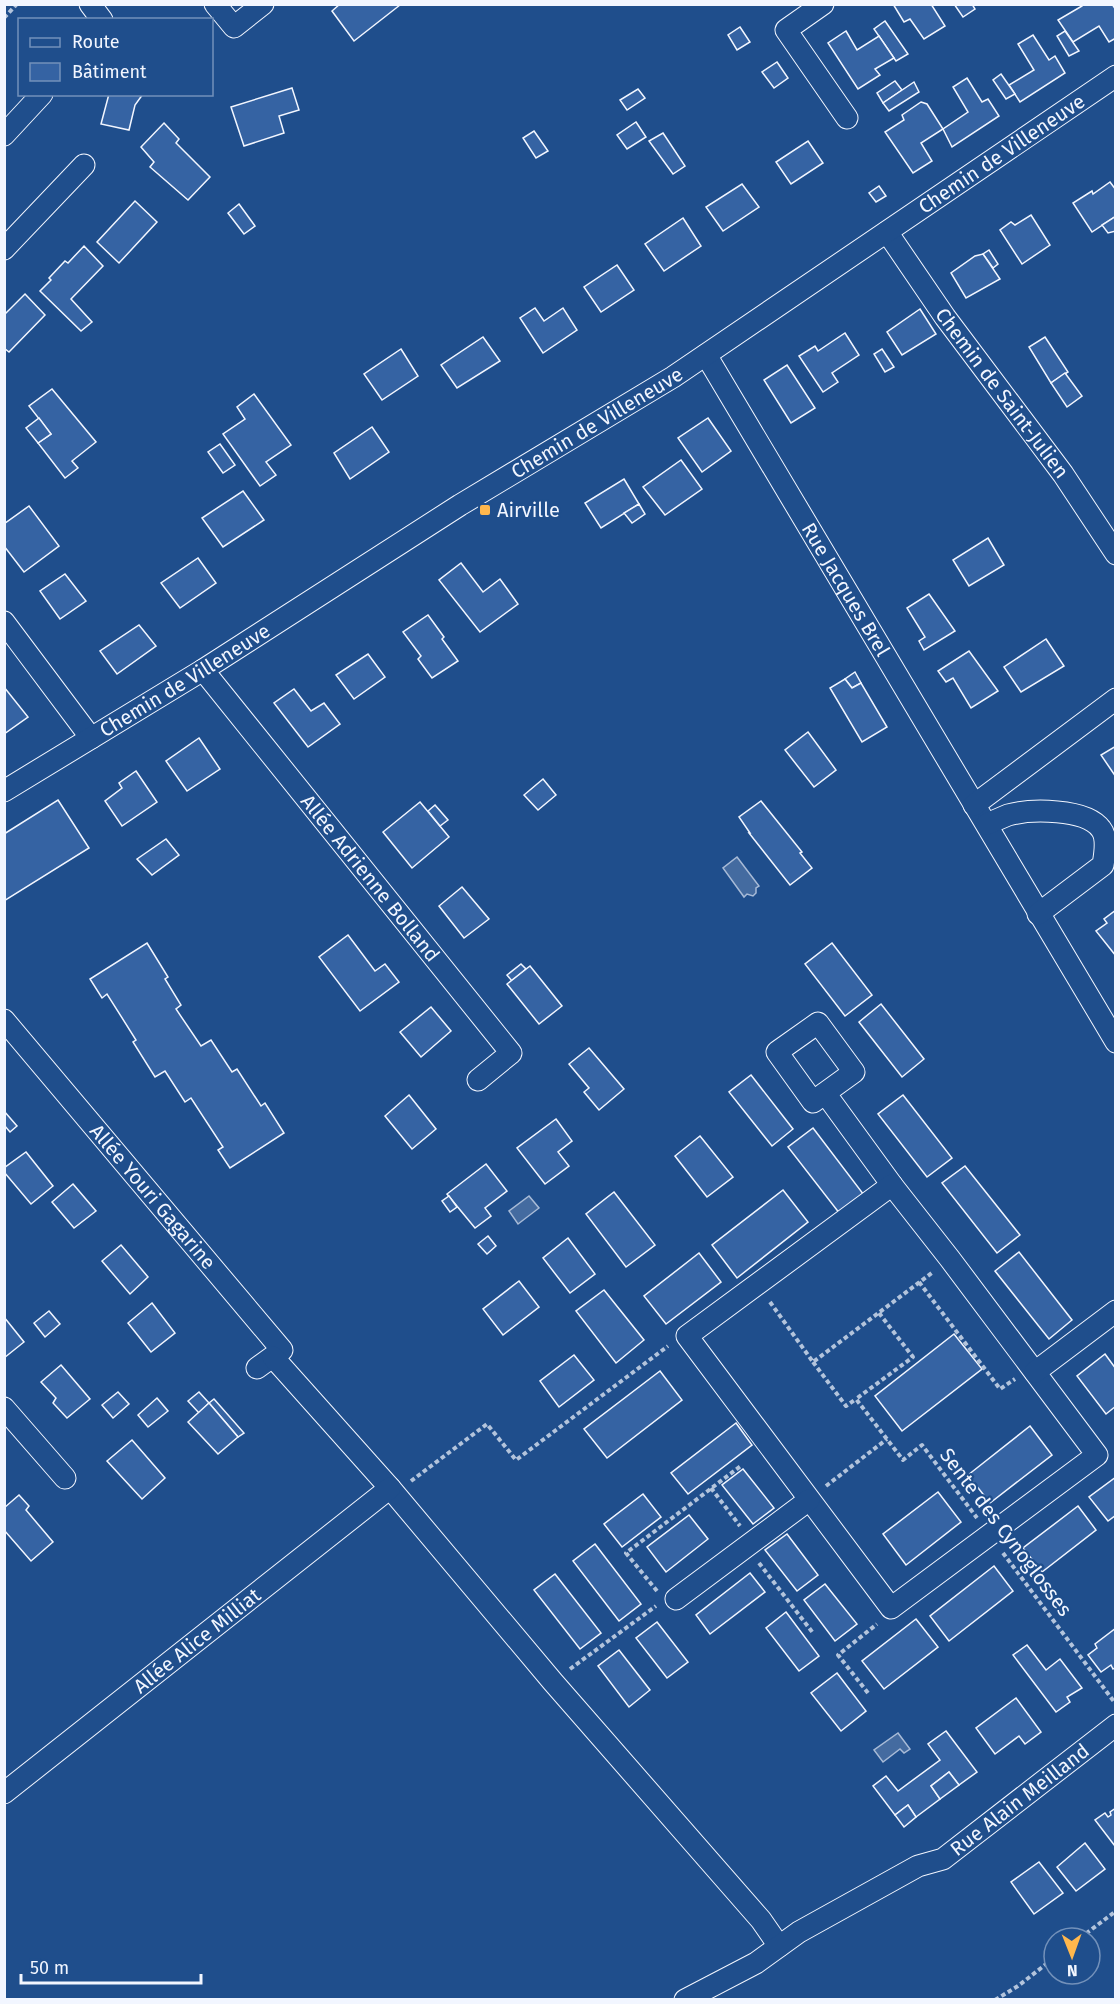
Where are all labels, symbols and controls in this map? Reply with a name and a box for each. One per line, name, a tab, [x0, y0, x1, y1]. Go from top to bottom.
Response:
legend	[18, 18, 213, 96]
text: Route	[72, 31, 120, 53]
text: Bâtiment	[72, 61, 147, 83]
street label: Chemin de Villeneuve	[914, 89, 1089, 219]
street label: Chemin de Saint-Julien	[930, 303, 1074, 483]
street label: Chemin de Villeneuve	[507, 362, 687, 483]
place label: Airville	[497, 498, 560, 522]
marker: Airville	[478, 503, 492, 517]
street label: Rue Jacques Brel	[797, 518, 895, 661]
street label: Chemin de Villeneuve	[95, 618, 274, 742]
street label: Allée Adrienne Bolland	[296, 790, 445, 967]
street label: Allée Youri Gagarine	[85, 1119, 221, 1274]
street label: Sente des Cynoglosses	[935, 1443, 1077, 1621]
street label: Allée Alice Milliat	[129, 1582, 266, 1698]
street label: Rue Alain Meilland	[945, 1738, 1094, 1861]
north arrow	[1042, 1926, 1102, 1986]
scale bar	[21, 1947, 201, 1985]
text: 50 m	[30, 1957, 69, 1979]
text: N	[1067, 1961, 1078, 1980]

